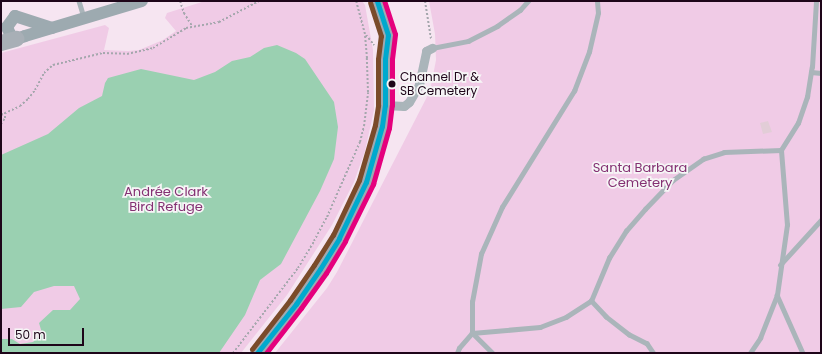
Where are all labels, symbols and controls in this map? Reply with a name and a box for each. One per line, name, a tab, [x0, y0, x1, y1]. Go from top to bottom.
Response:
place label: Channel Dr & SB Cemetery	[400, 70, 479, 98]
marker: Channel Dr & SB Cemetery	[387, 79, 397, 89]
park label: Santa Barbara Cemetery	[593, 161, 687, 192]
park label: Andrée Clark Bird Refuge	[124, 185, 208, 216]
scale bar	[10, 320, 86, 346]
text: 50 m	[15, 326, 46, 343]

